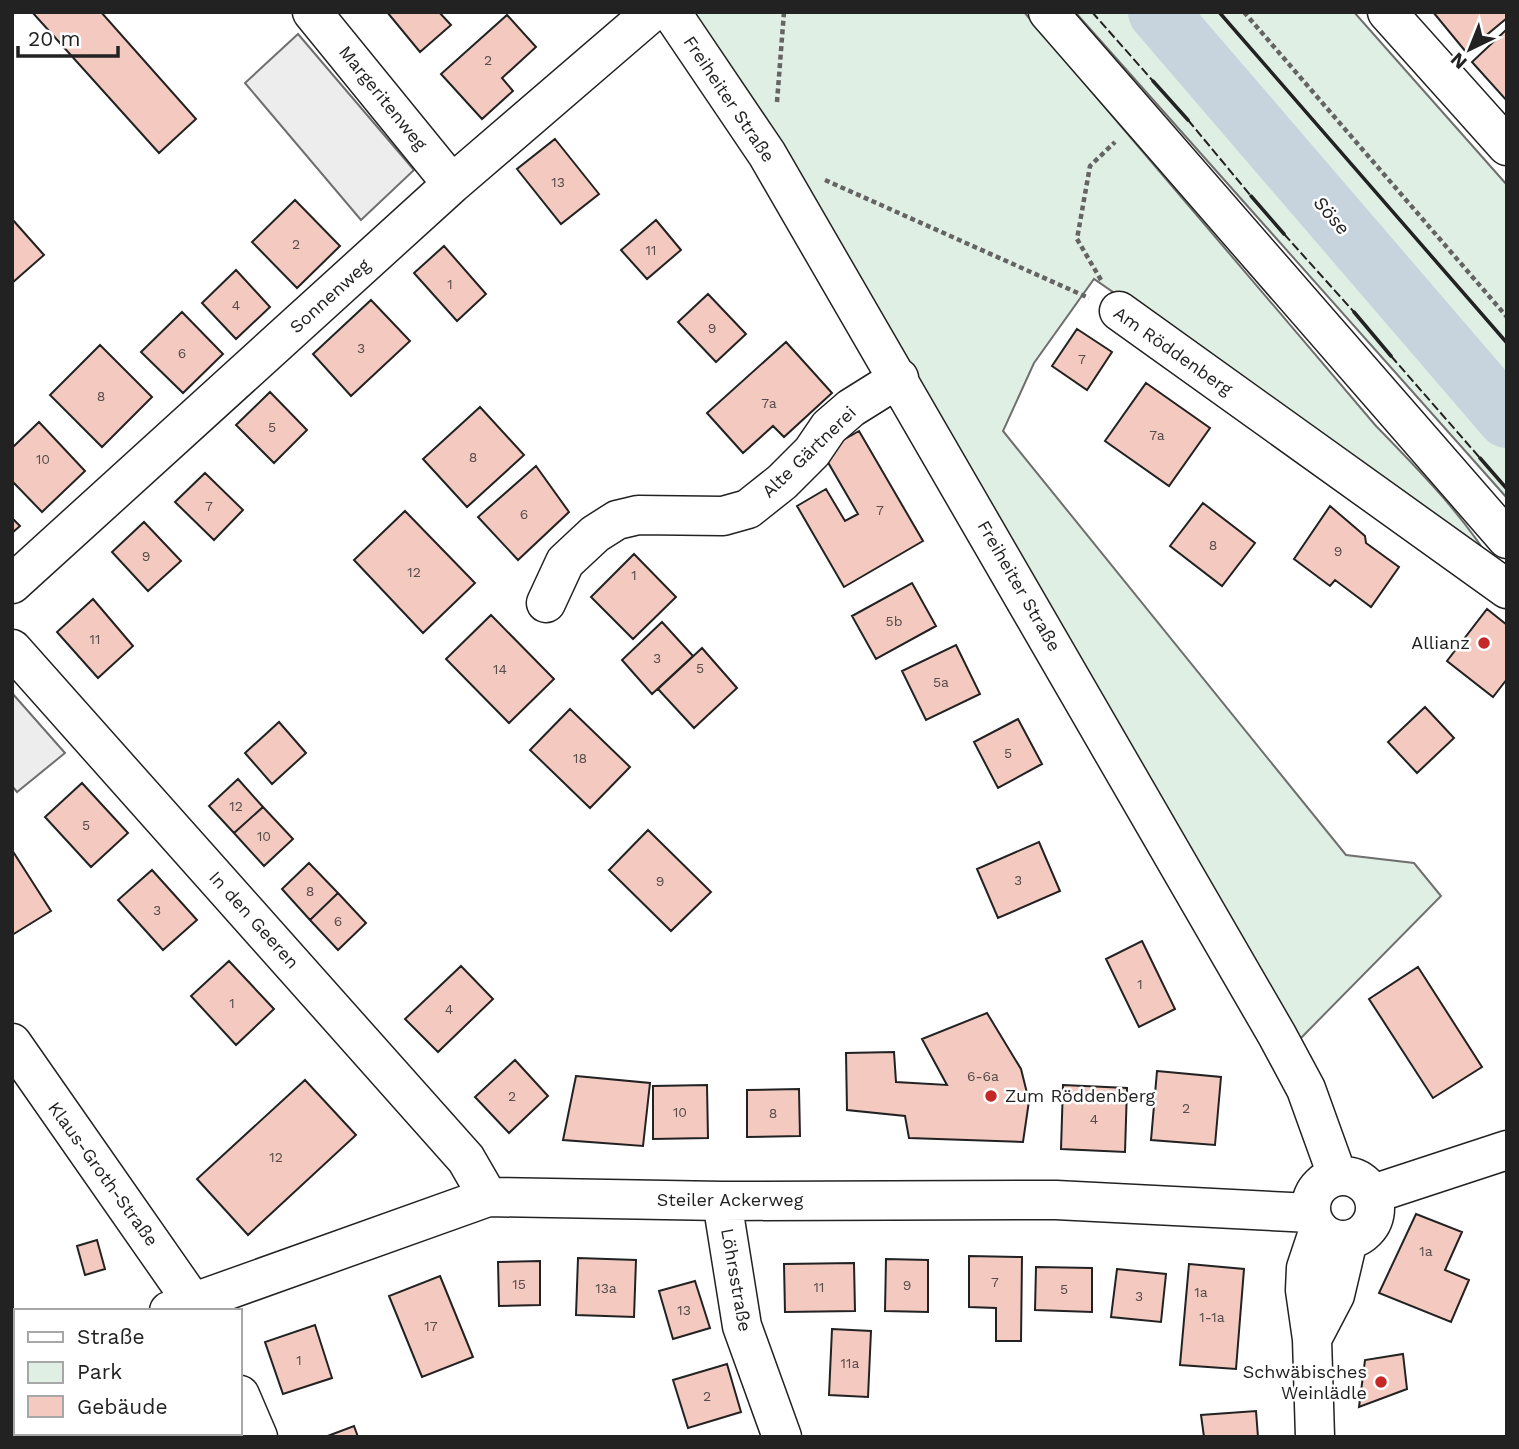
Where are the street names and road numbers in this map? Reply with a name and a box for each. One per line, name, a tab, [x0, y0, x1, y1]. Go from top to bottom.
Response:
street label: Freiheiter Straße	[679, 32, 779, 166]
street label: Margeritenweg	[335, 41, 432, 154]
street label: Sonnenweg	[285, 254, 374, 337]
street label: Am Röddenberg	[1110, 302, 1237, 400]
street label: Alte Gärtnerei	[757, 402, 860, 502]
street label: Freiheiter Straße	[973, 517, 1065, 655]
street label: In den Geeren	[205, 867, 304, 973]
street label: Klaus-Groth-Straße	[44, 1097, 163, 1250]
street label: Steiler Ackerweg	[657, 1189, 804, 1210]
street label: Löhrsstraße	[717, 1227, 756, 1333]

